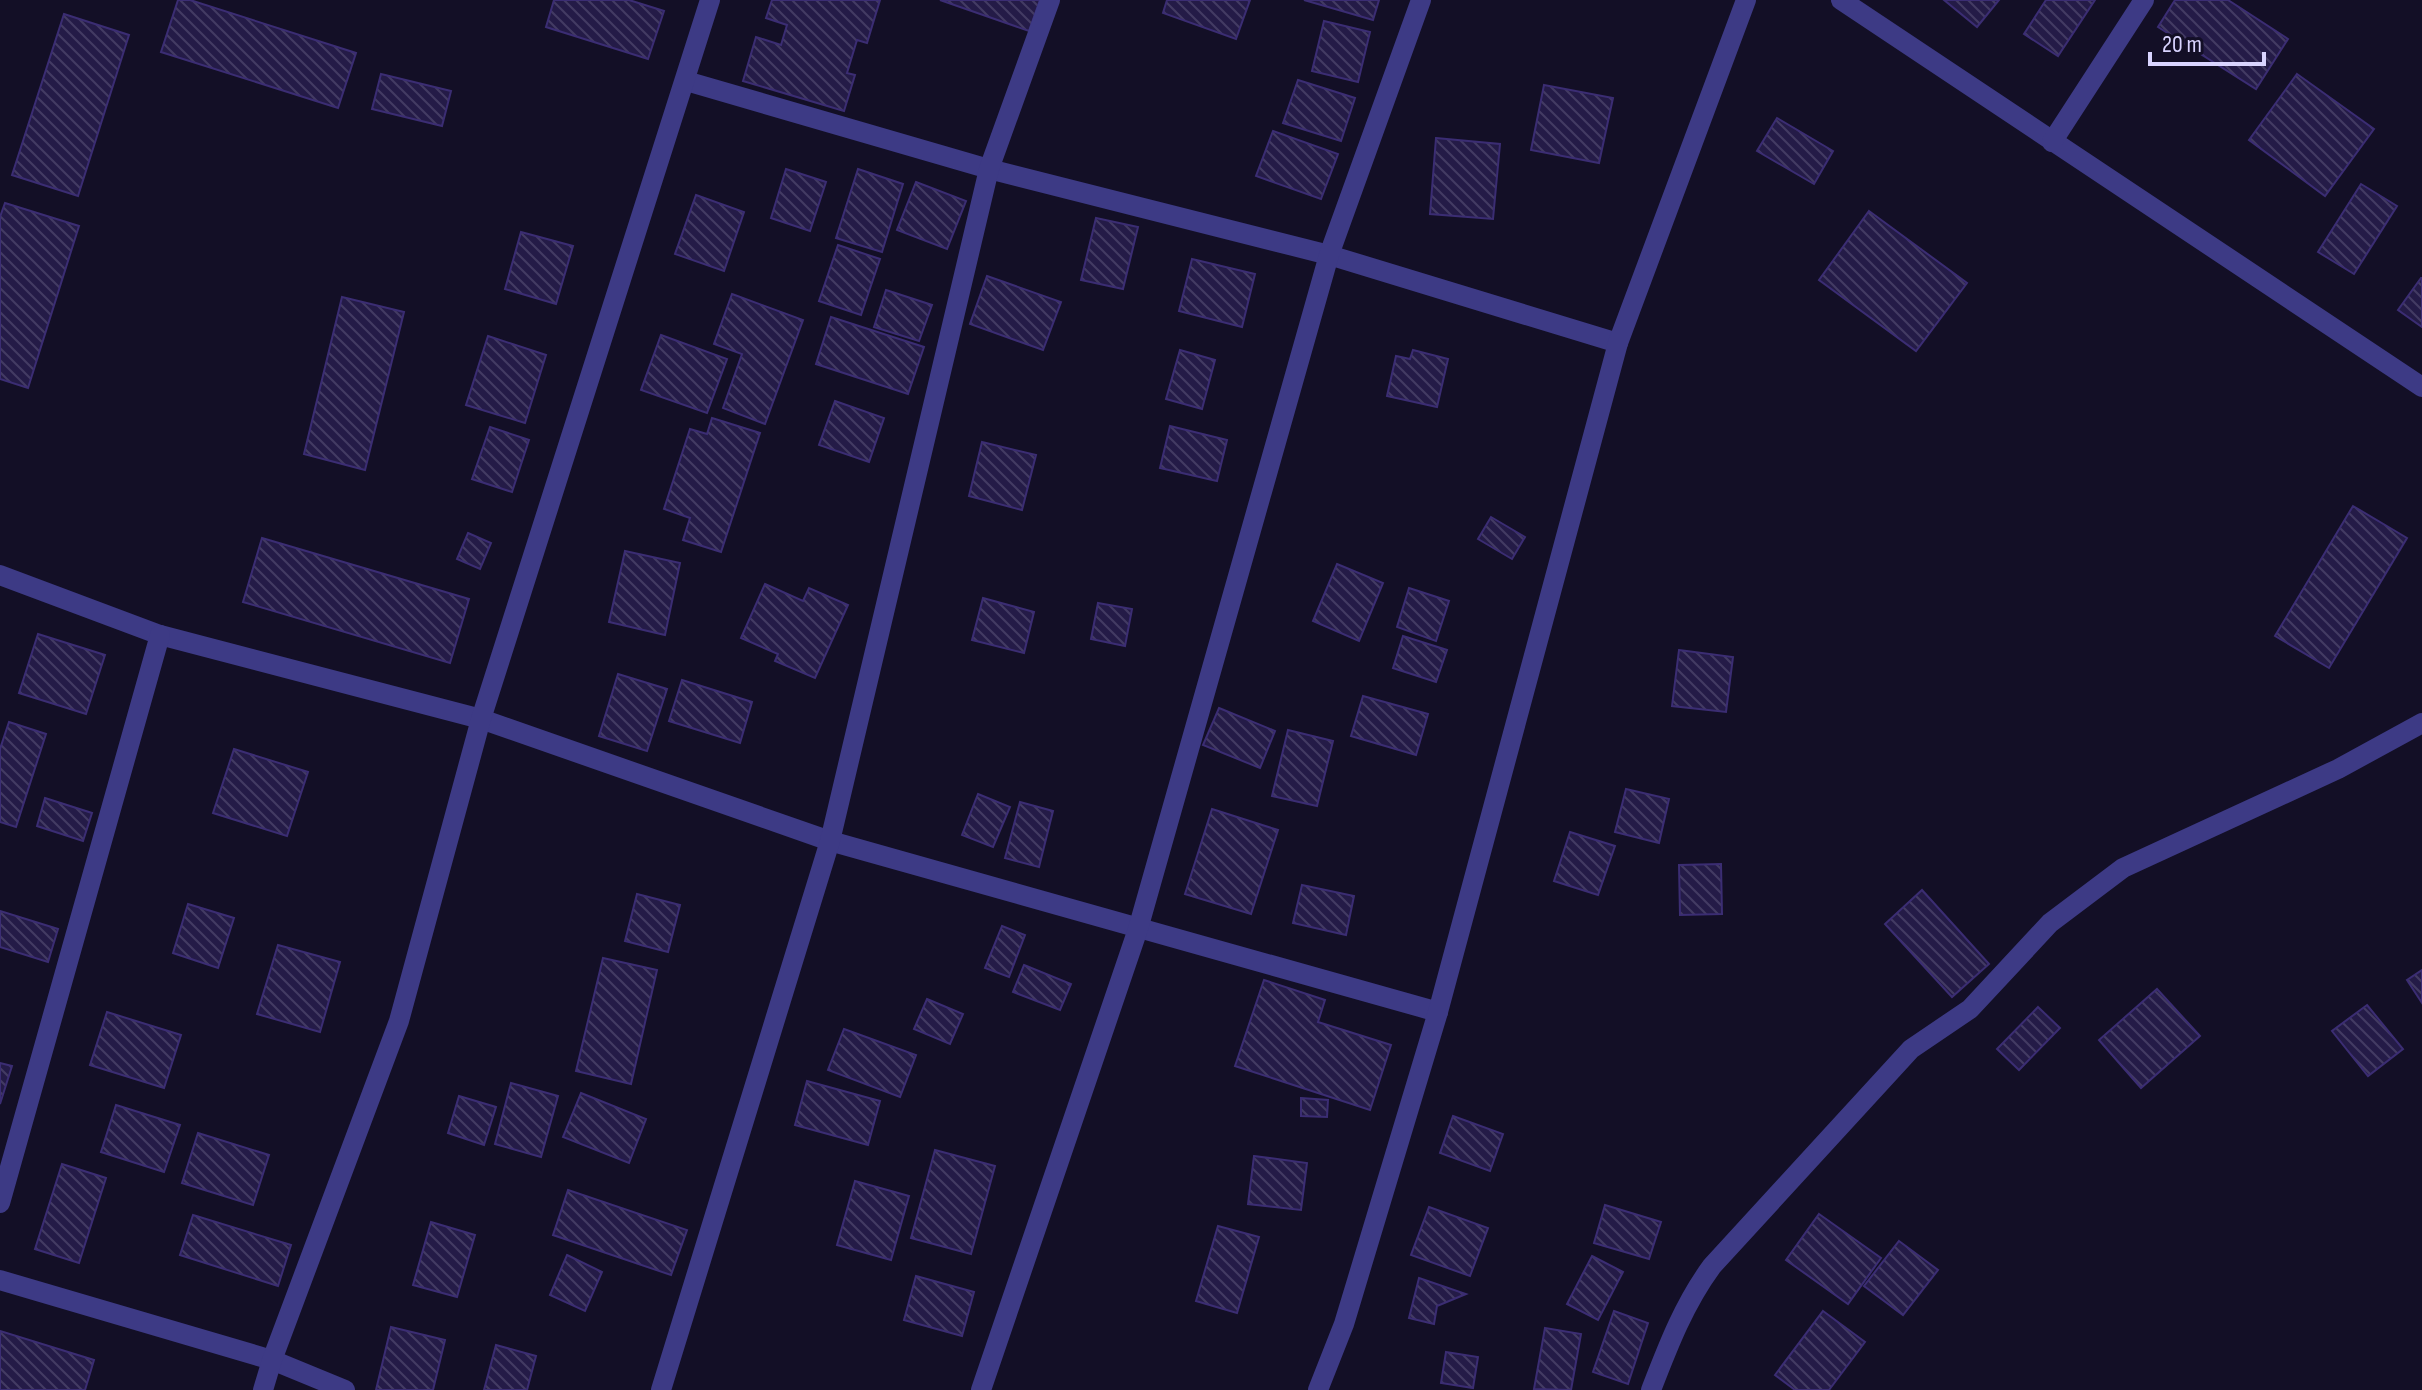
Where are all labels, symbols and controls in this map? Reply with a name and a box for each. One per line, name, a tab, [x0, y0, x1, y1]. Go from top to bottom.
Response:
scale bar	[2150, 16, 2264, 66]
text: 20 m	[2162, 30, 2202, 59]

